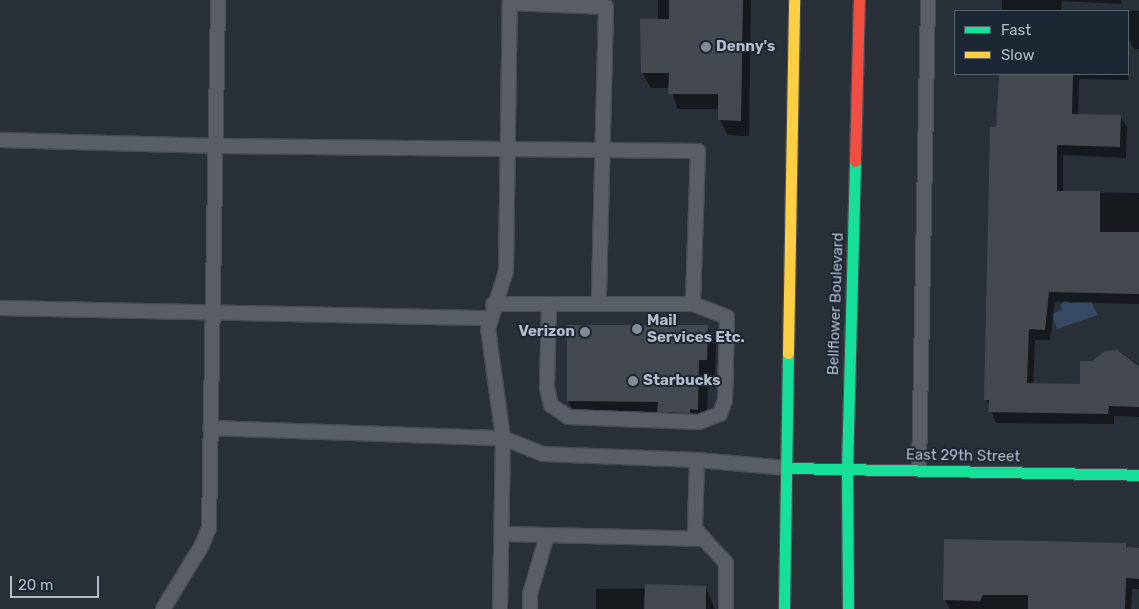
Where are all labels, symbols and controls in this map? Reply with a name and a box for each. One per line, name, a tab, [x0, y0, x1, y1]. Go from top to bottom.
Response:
legend	[954, 10, 1129, 75]
text: Fast	[1001, 21, 1031, 39]
place label: Denny's	[716, 38, 775, 56]
marker: Denny's	[700, 41, 712, 53]
text: Slow	[1001, 46, 1034, 64]
street label: Bellflower Boulevard	[825, 232, 847, 376]
place label: Mail Services Etc.	[647, 311, 745, 346]
place label: Verizon	[518, 323, 575, 341]
marker: Mail Services Etc.	[631, 323, 643, 335]
marker: Verizon	[579, 326, 591, 338]
place label: Starbucks	[643, 372, 720, 390]
marker: Starbucks	[627, 375, 639, 387]
street label: East 29th Street	[906, 446, 1020, 466]
scale bar	[12, 566, 101, 598]
text: 20 m	[18, 576, 53, 594]

